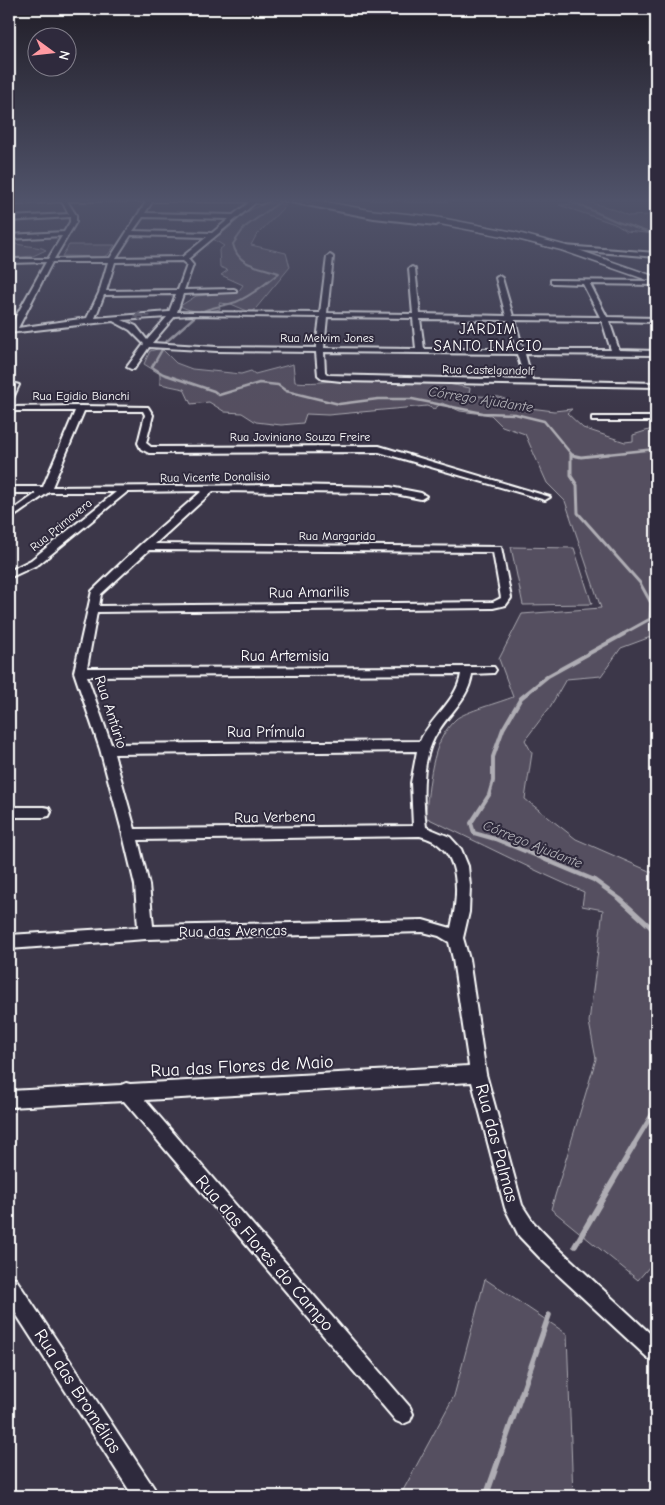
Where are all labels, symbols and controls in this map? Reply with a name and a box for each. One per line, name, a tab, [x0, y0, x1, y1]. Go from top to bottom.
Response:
north arrow	[28, 28, 78, 78]
text: N	[55, 49, 73, 62]
one-way arrow	[135, 312, 151, 321]
district label: JARDIM SANTO INÁCIO	[433, 320, 543, 355]
street label: Rua Melvim Jones	[280, 331, 374, 345]
street label: Rua Castelgandolf	[442, 362, 535, 378]
water label: Córrego Ajudante	[427, 383, 534, 416]
street label: Rua Egidio Bianchi	[32, 389, 130, 403]
street label: Rua Joviniano Souza Freire	[230, 430, 370, 444]
street label: Rua Vicente Donalisio	[160, 469, 270, 485]
street label: Rua Primavera	[27, 496, 95, 554]
street label: Rua Margarida	[299, 529, 375, 543]
street label: Rua Amarilis	[269, 582, 349, 602]
street label: Rua Artemisia	[241, 647, 329, 665]
street label: Rua Antúrio	[91, 673, 131, 751]
street label: Rua Prímula	[227, 723, 305, 741]
street label: Rua Verbena	[234, 807, 316, 827]
water label: Córrego Ajudante	[481, 817, 585, 872]
street label: Rua das Avencas	[179, 921, 287, 941]
street label: Rua das Flores de Maio	[150, 1051, 334, 1082]
street label: Rua das Palmas	[471, 1082, 522, 1205]
street label: Rua das Flores do Campo	[191, 1171, 338, 1336]
street label: Rua das Bromélias	[30, 1325, 126, 1457]

